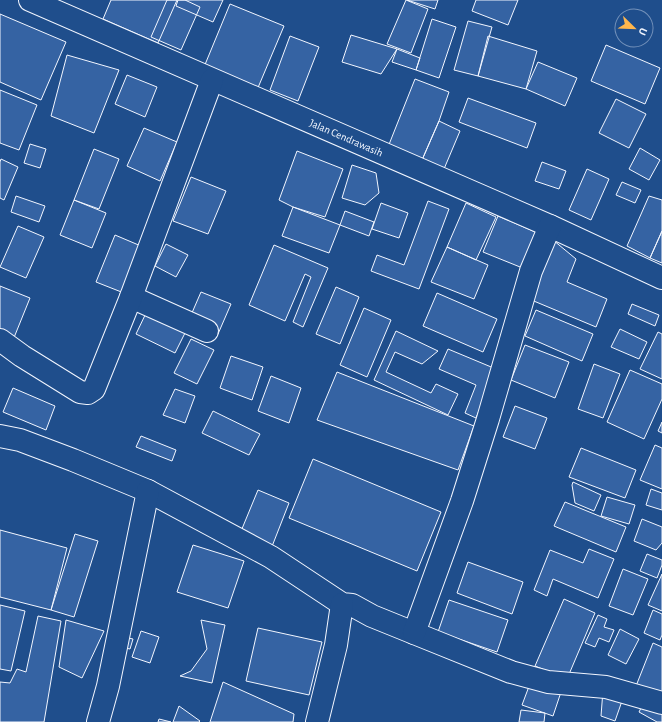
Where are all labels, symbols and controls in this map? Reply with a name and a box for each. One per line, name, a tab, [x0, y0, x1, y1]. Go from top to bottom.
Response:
north arrow	[614, 8, 654, 48]
text: U	[636, 26, 649, 37]
street label: Jalan Cendrawasih	[308, 117, 385, 158]

